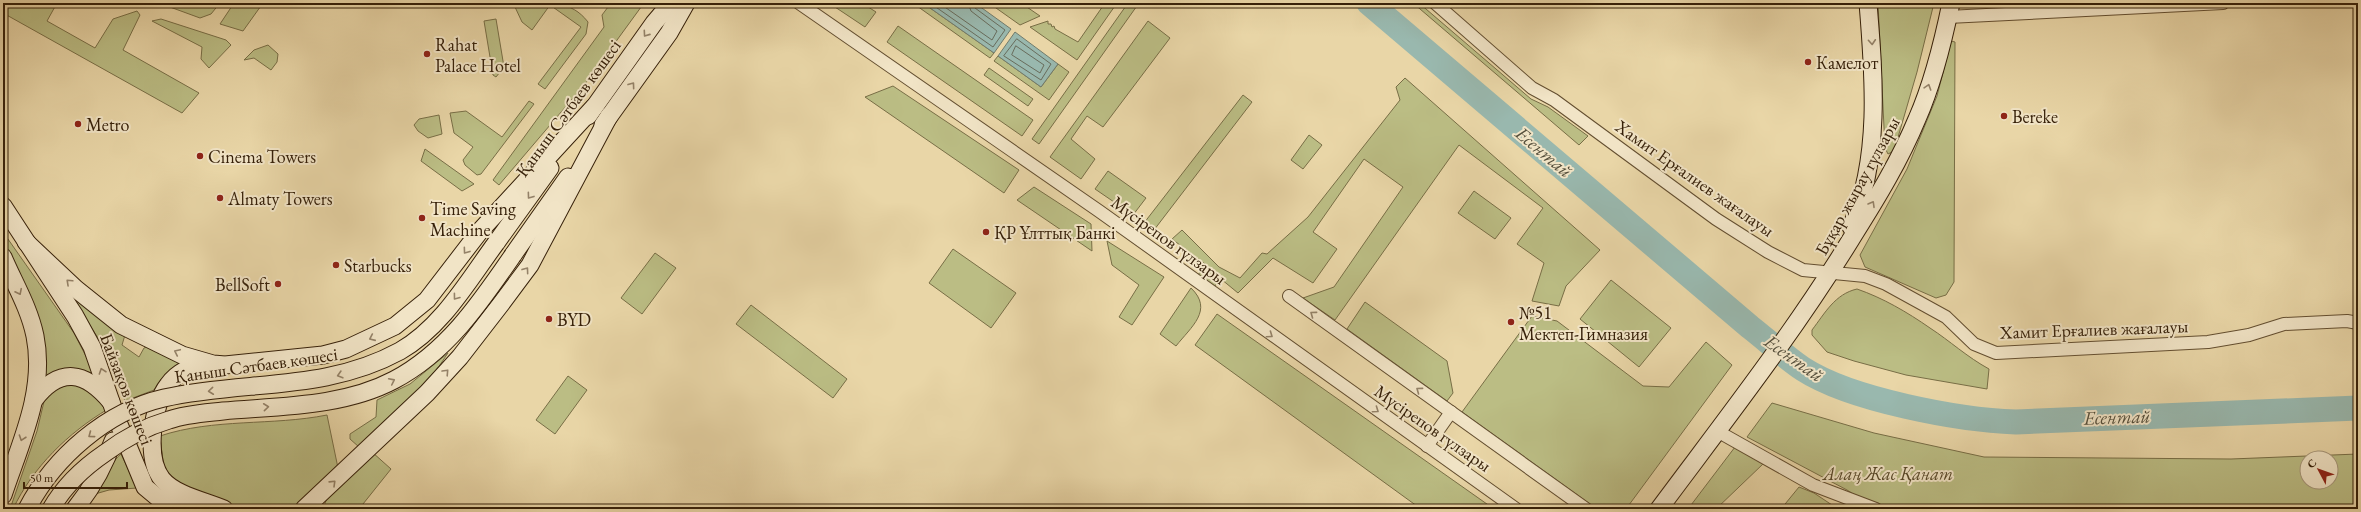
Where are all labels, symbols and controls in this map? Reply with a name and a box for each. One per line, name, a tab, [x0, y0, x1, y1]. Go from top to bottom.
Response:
one-way arrow	[644, 29, 651, 36]
place label: Rahat Palace Hotel	[435, 33, 521, 77]
street label: Қаныш Сәтбаев көшесі	[510, 34, 626, 181]
one-way arrow	[1867, 39, 1876, 45]
marker: Rahat Palace Hotel	[422, 49, 432, 59]
place label: Камелот	[1816, 51, 1879, 74]
marker: Камелот	[1803, 57, 1813, 67]
one-way arrow	[627, 82, 634, 89]
one-way arrow	[1924, 84, 1932, 91]
place label: Bereke	[2012, 105, 2058, 128]
marker: Bereke	[1999, 111, 2009, 121]
place label: Metro	[86, 113, 130, 136]
street label: Бұқар жырау гүлзары	[1809, 113, 1905, 259]
street label: Хамит Ерғалиев жағалауы	[1610, 114, 1779, 242]
marker: Metro	[73, 119, 83, 129]
water label: Есентай	[1510, 120, 1578, 183]
place label: Cinema Towers	[208, 145, 316, 168]
marker: Cinema Towers	[195, 151, 205, 161]
place label: Almaty Towers	[227, 187, 333, 210]
street label: Мүсірепов гүлзары	[1107, 190, 1231, 290]
one-way arrow	[527, 192, 535, 199]
marker: Almaty Towers	[215, 193, 225, 203]
place label: Time Saving Machine	[430, 197, 516, 241]
one-way arrow	[1868, 201, 1875, 208]
marker: Time Saving Machine	[417, 213, 427, 223]
place label: ҚР Ұлттық Банкі	[994, 221, 1116, 244]
marker: ҚР Ұлттық Банкі	[981, 227, 991, 237]
one-way arrow	[463, 247, 470, 254]
place label: Starbucks	[344, 254, 412, 277]
marker: Starbucks	[331, 260, 341, 270]
one-way arrow	[521, 267, 529, 274]
place label: BellSoft	[215, 273, 270, 296]
marker: BellSoft	[273, 279, 283, 289]
one-way arrow	[66, 280, 74, 287]
one-way arrow	[14, 288, 22, 295]
one-way arrow	[454, 292, 461, 299]
place label: №51 Мектеп-Гимназия	[1519, 301, 1648, 345]
place label: BYD	[557, 308, 591, 331]
one-way arrow	[1311, 312, 1318, 319]
marker: BYD	[544, 314, 554, 324]
street label: Хамит Ерғалиев жағалауы	[1998, 314, 2189, 344]
marker: №51 Мектеп-Гимназия	[1506, 317, 1516, 327]
water label: Есентай	[1759, 328, 1829, 388]
street label: Байзақов көшесі	[95, 330, 159, 449]
one-way arrow	[1265, 330, 1272, 337]
one-way arrow	[368, 333, 376, 341]
street label: Қаныш Сәтбаев көшесі	[173, 342, 340, 388]
one-way arrow	[174, 349, 182, 357]
one-way arrow	[99, 368, 107, 375]
one-way arrow	[441, 369, 449, 377]
one-way arrow	[336, 370, 343, 379]
one-way arrow	[388, 378, 396, 386]
street label: Мүсірепов гүлзары	[1370, 379, 1496, 477]
one-way arrow	[208, 386, 214, 395]
one-way arrow	[1416, 387, 1423, 395]
one-way arrow	[263, 403, 269, 412]
water label: Есентай	[2082, 403, 2151, 431]
one-way arrow	[1372, 405, 1379, 413]
one-way arrow	[88, 430, 95, 437]
one-way arrow	[19, 434, 27, 441]
north arrow	[2299, 450, 2339, 490]
text: С	[2304, 456, 2319, 471]
park label: Алаң Жас Қанат	[1821, 462, 1953, 485]
scale bar	[24, 464, 127, 490]
text: 50 m	[30, 470, 54, 486]
one-way arrow	[328, 480, 336, 488]

